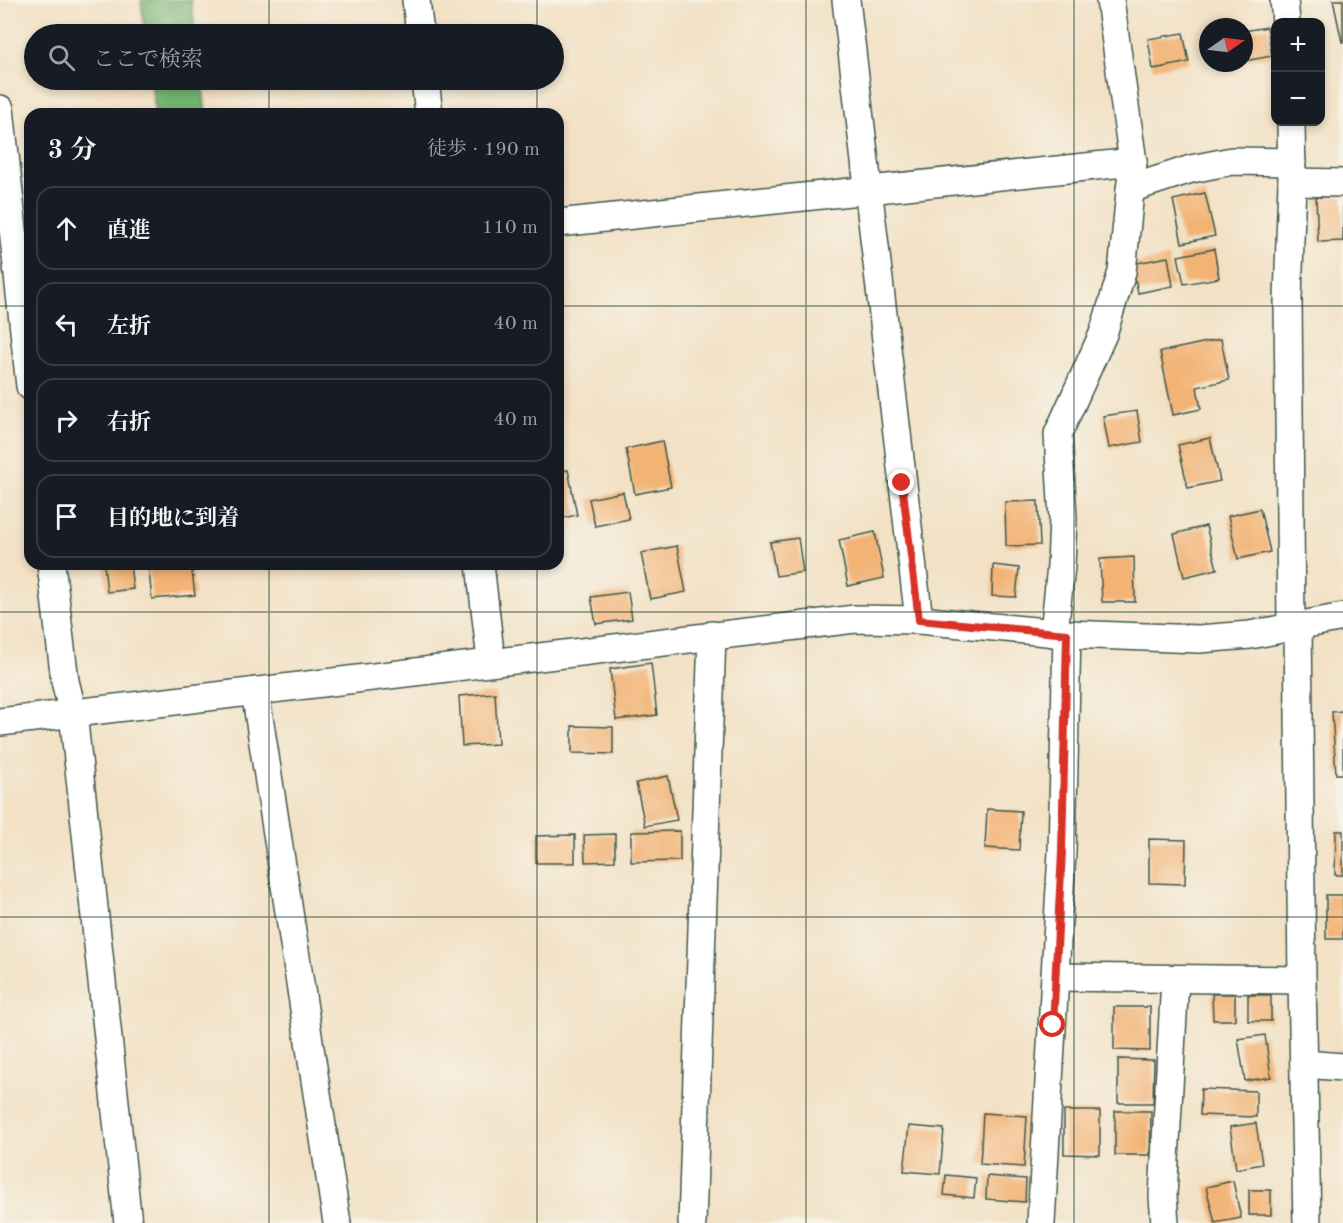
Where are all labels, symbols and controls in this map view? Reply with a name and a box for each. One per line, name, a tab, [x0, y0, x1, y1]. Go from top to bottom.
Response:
north arrow	[1199, 18, 1253, 72]
map controls	[1271, 18, 1325, 126]
button: +	[1271, 18, 1325, 72]
search box	[24, 24, 564, 90]
icon: search	[45, 41, 78, 74]
text: ここで検索	[93, 49, 203, 71]
button: −	[1271, 72, 1325, 126]
text: 3 分	[48, 138, 96, 164]
text: 徒歩 · 190 m	[427, 140, 540, 160]
icon: ahead	[50, 212, 83, 245]
text: 110 m	[482, 218, 538, 238]
text: 直進	[107, 220, 151, 242]
icon: left	[50, 308, 83, 341]
text: 40 m	[493, 314, 538, 334]
text: 左折	[107, 316, 151, 338]
icon: right	[50, 404, 83, 437]
text: 40 m	[493, 410, 538, 430]
text: 右折	[107, 412, 151, 434]
route end	[888, 469, 914, 495]
icon: arrive	[50, 500, 83, 533]
text: 目的地に到着	[107, 508, 239, 530]
route start	[1039, 1011, 1065, 1037]

